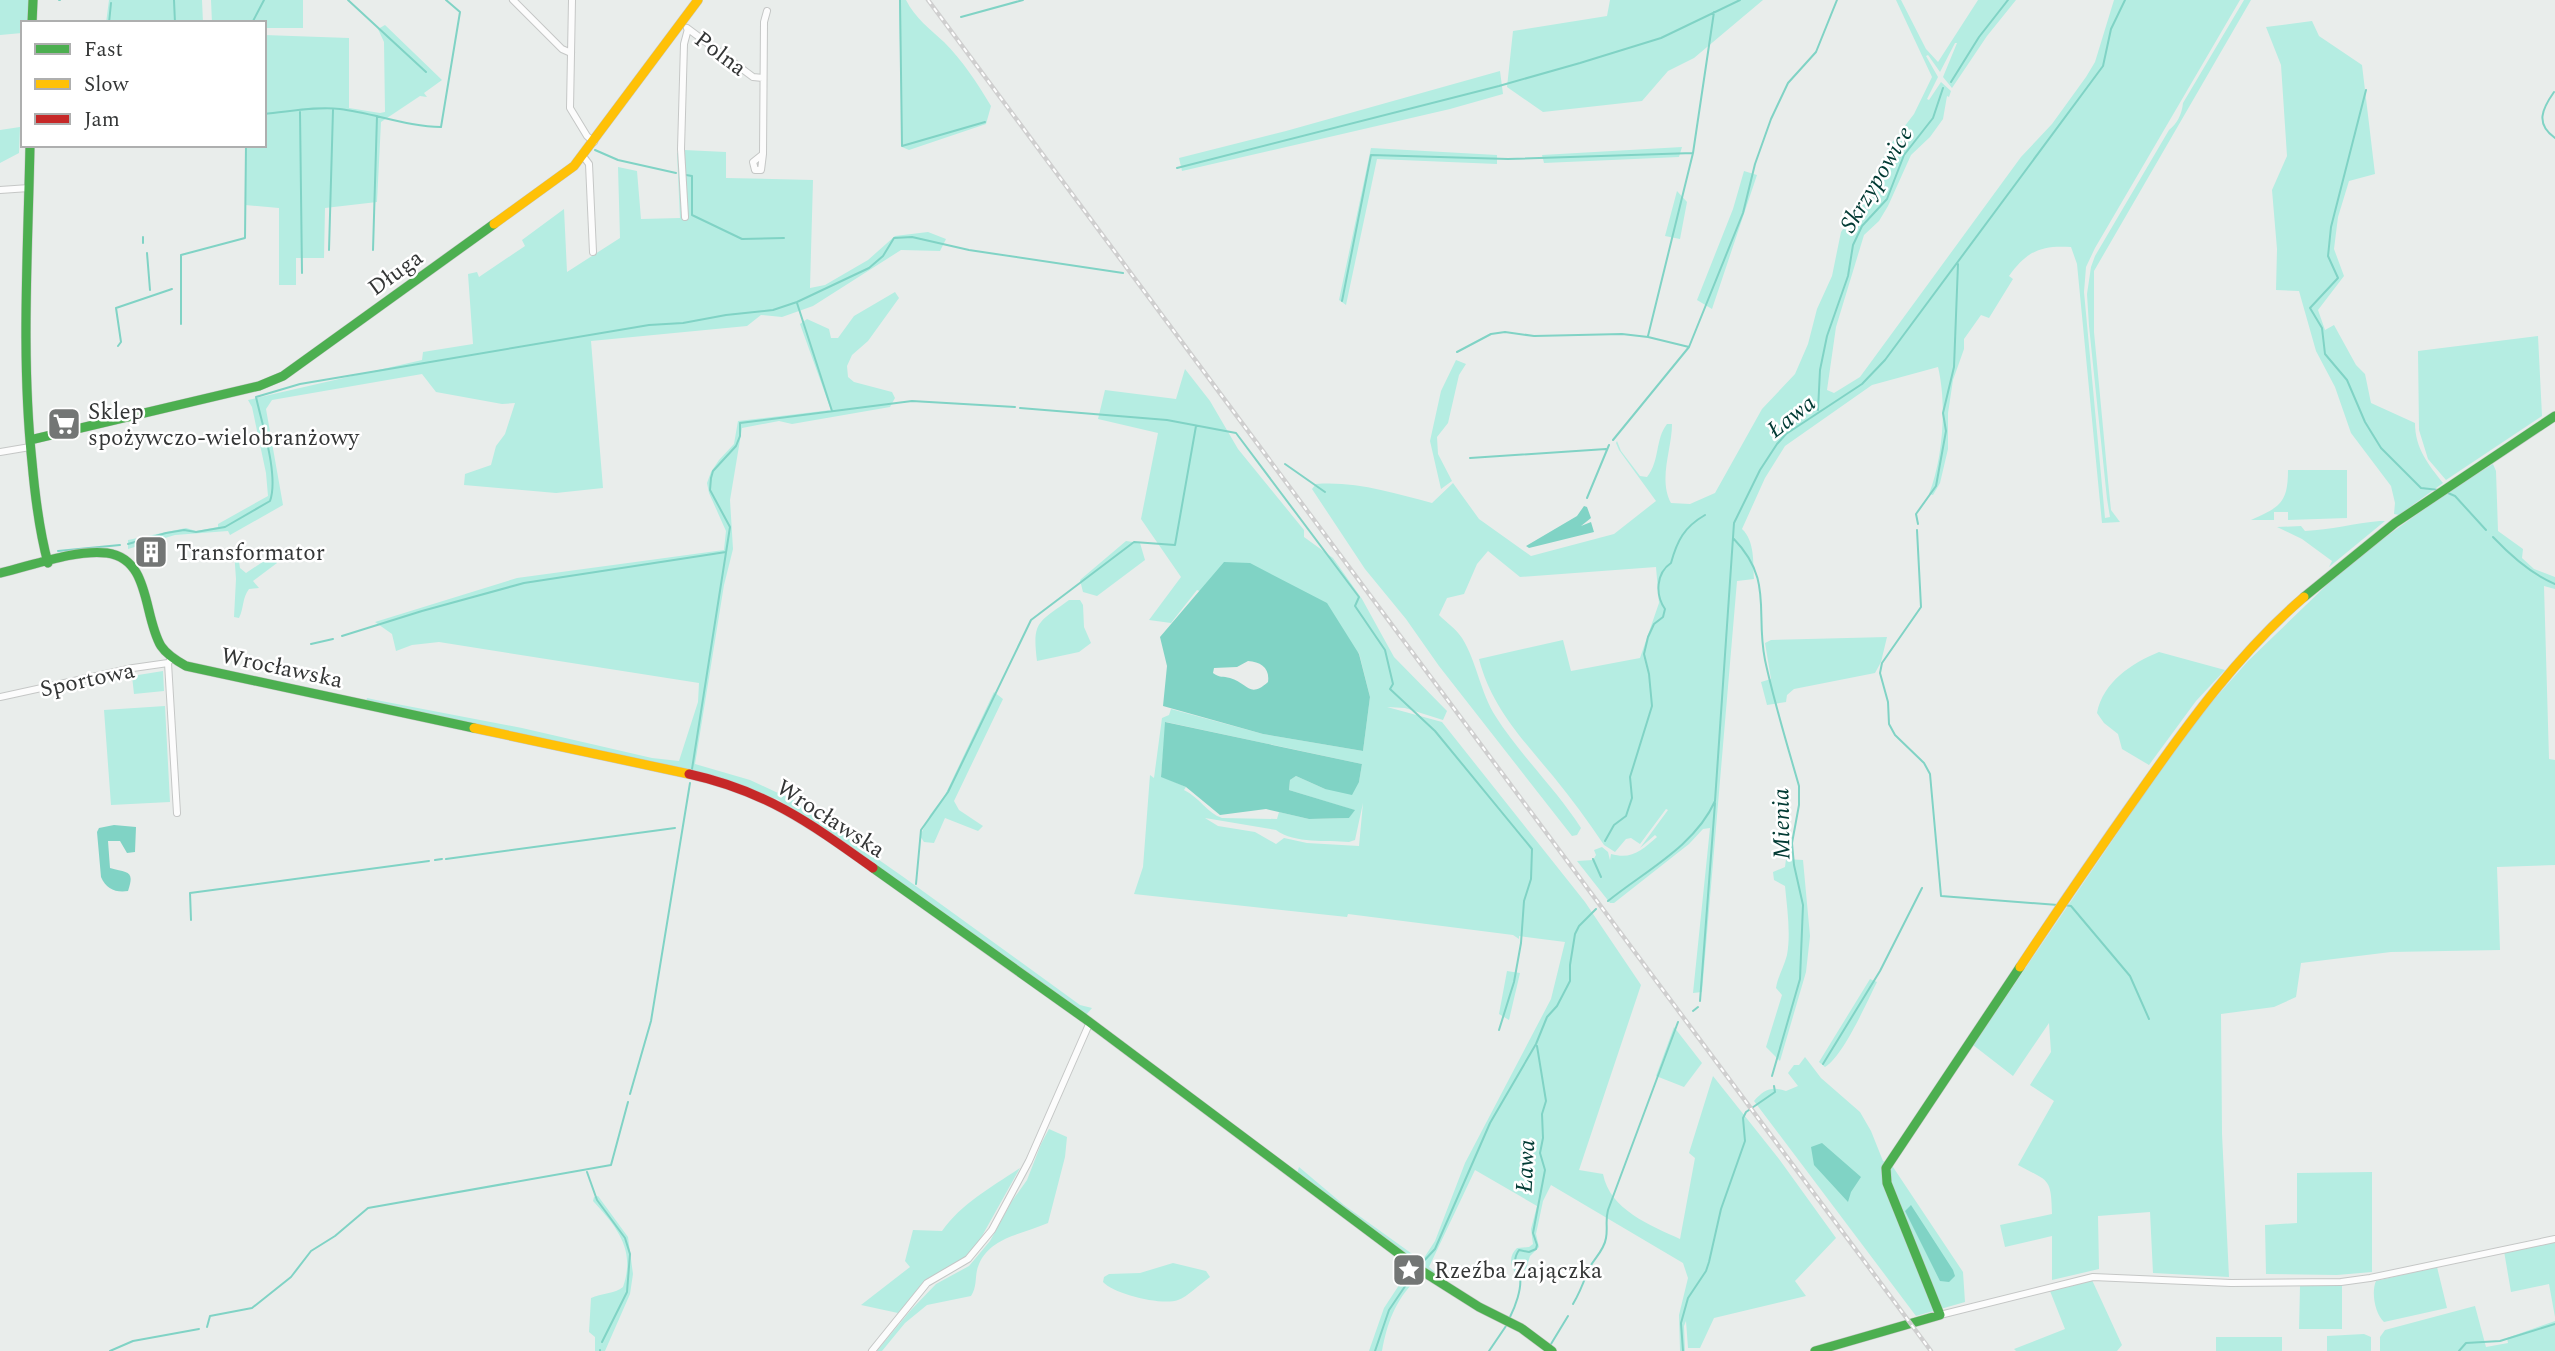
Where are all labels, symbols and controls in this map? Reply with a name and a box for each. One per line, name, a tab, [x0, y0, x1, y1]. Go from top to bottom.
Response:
legend	[21, 21, 266, 147]
street label: Polna	[686, 23, 754, 86]
text: Fast	[84, 34, 123, 66]
text: Slow	[84, 69, 130, 101]
text: Jam	[84, 104, 120, 136]
water label: Skrzypowice	[1831, 119, 1923, 240]
street label: Długa	[361, 241, 431, 305]
water label: Ława	[1759, 386, 1824, 447]
place label: Sklep spożywczo-wielobranżowy	[88, 395, 360, 456]
supermarket icon: Sklep spożywczo-wielobranżowy	[45, 405, 83, 443]
building icon: Transformator	[132, 533, 170, 571]
place label: Transformator	[176, 536, 325, 571]
street label: Wrocławska	[217, 638, 346, 698]
street label: Sportowa	[37, 653, 138, 708]
street label: Wrocławska	[769, 771, 892, 868]
water label: Mienia	[1763, 788, 1801, 860]
water label: Ława	[1507, 1138, 1545, 1194]
place icon: Rzeźba Zajączka	[1390, 1251, 1428, 1289]
place label: Rzeźba Zajączka	[1434, 1254, 1602, 1289]

